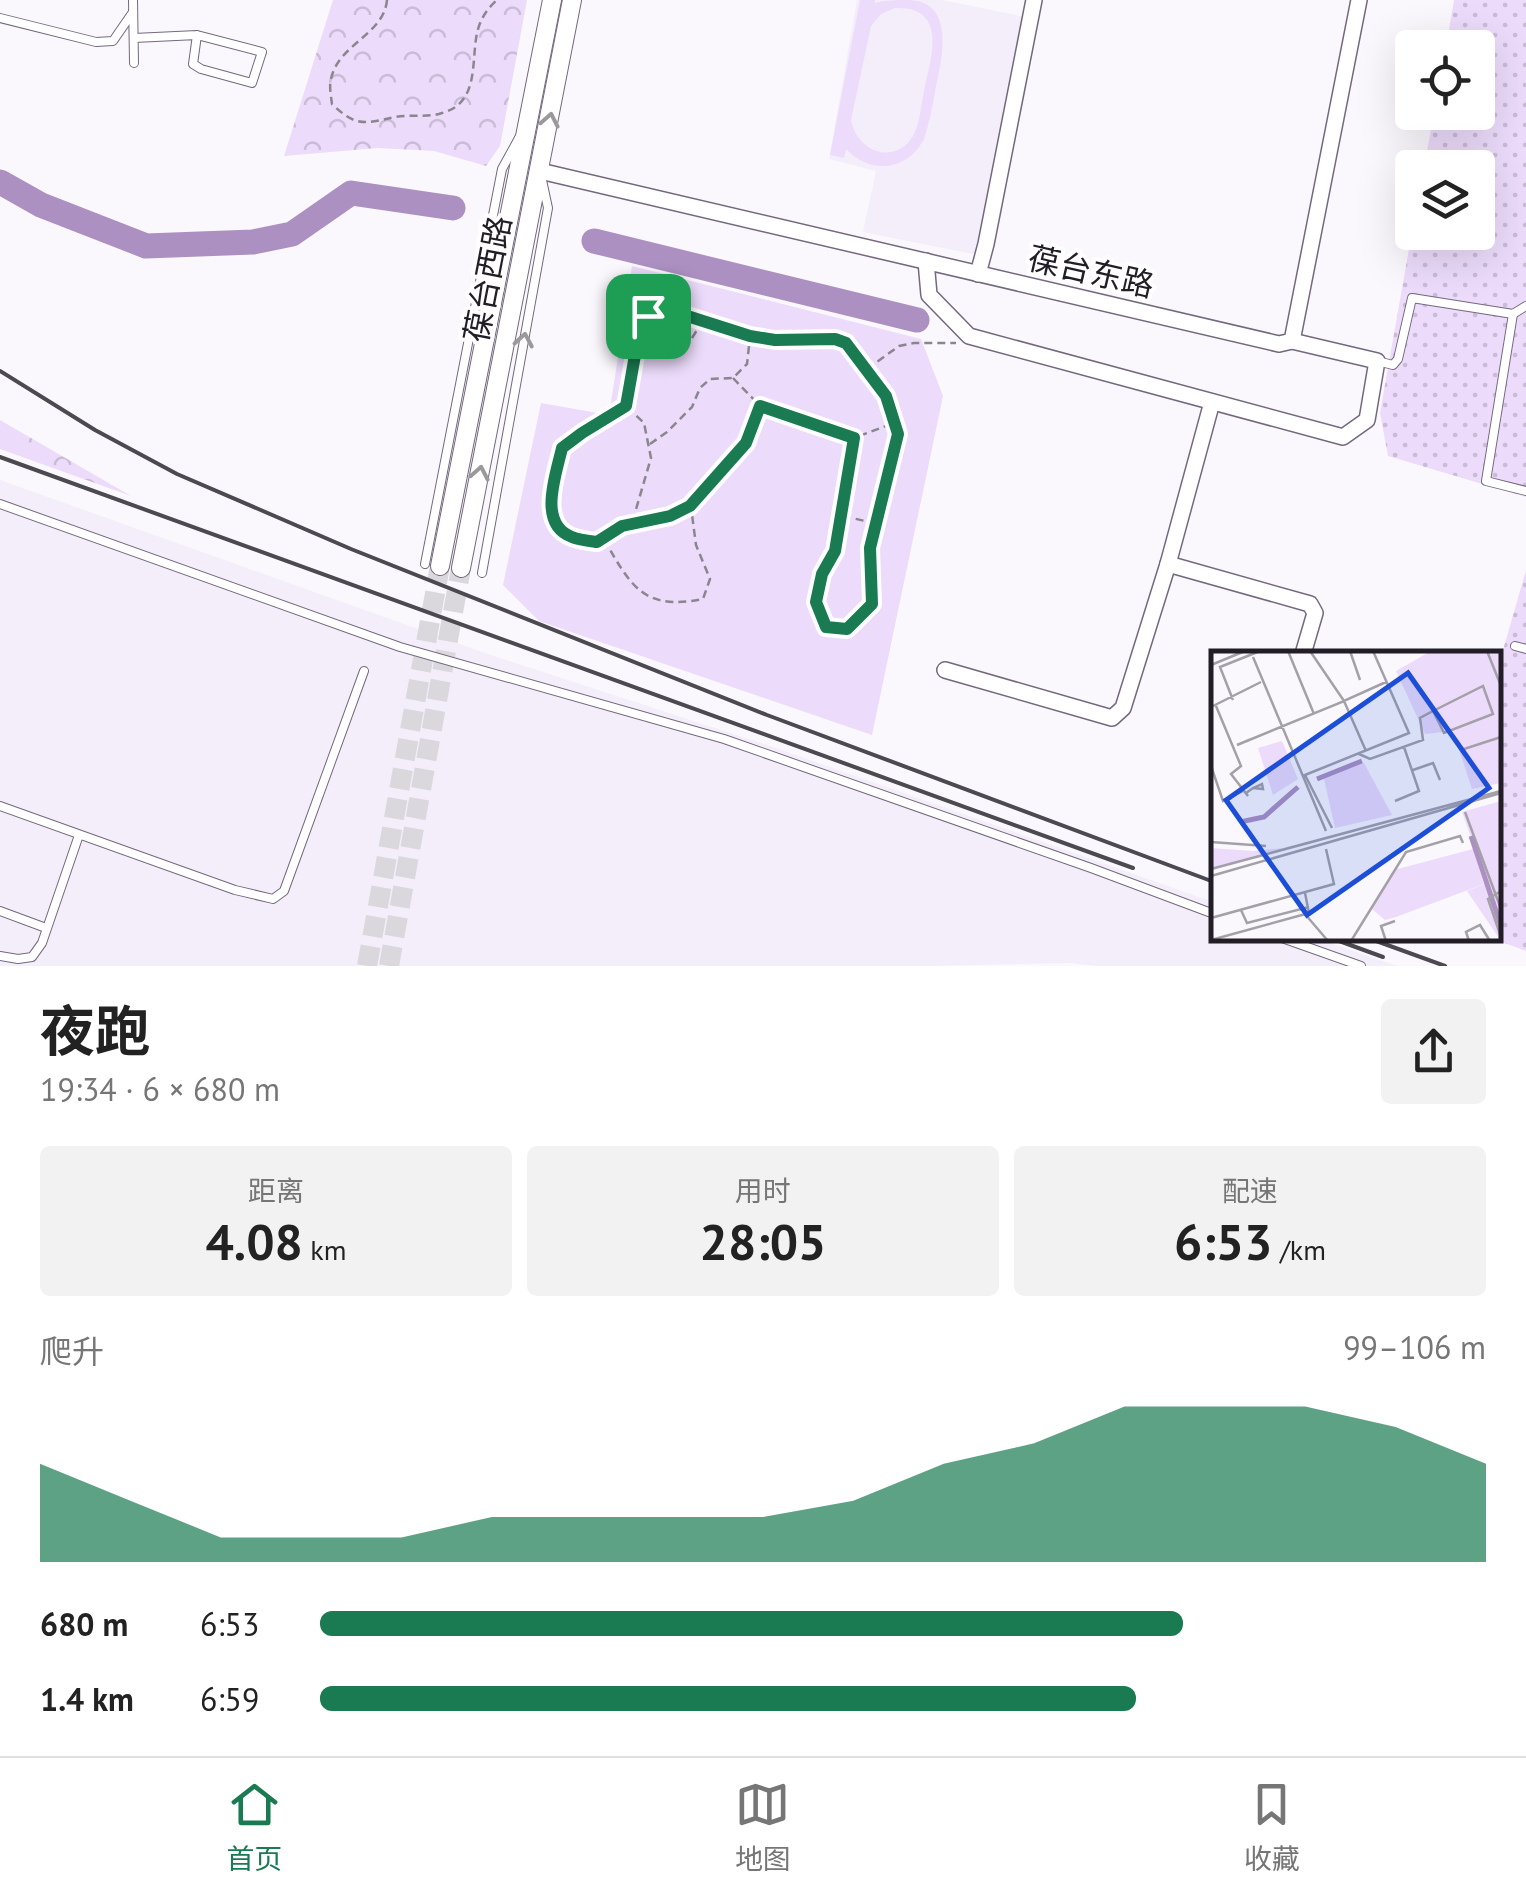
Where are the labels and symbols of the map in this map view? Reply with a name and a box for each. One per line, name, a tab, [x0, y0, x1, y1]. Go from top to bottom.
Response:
one-way arrow	[538, 111, 559, 128]
street label: 葆台西路	[454, 212, 520, 346]
street label: 葆台东路	[1024, 236, 1158, 306]
pin	[606, 274, 691, 359]
one-way arrow	[513, 331, 534, 348]
one-way arrow	[468, 465, 489, 482]
inset map	[1211, 651, 1501, 941]

